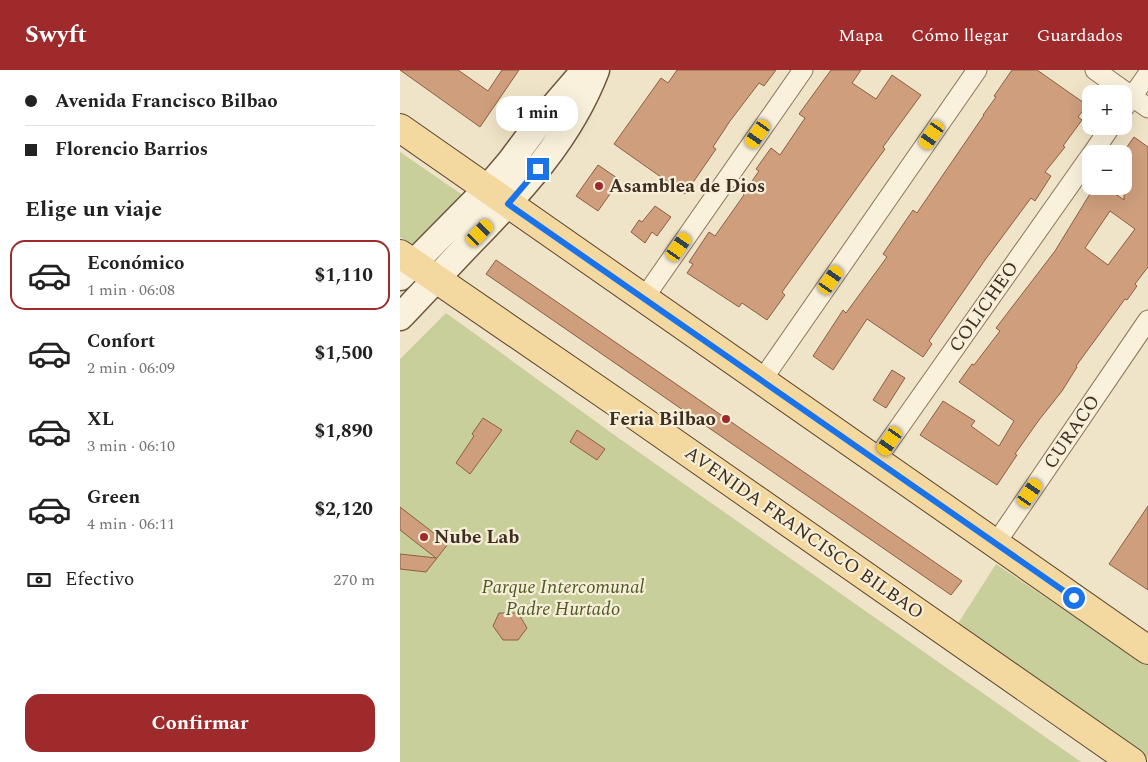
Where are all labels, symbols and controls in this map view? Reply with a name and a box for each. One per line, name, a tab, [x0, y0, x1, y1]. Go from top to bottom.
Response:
text: Swyft	[25, 17, 87, 53]
text: Mapa	[838, 22, 883, 49]
text: Cómo llegar	[911, 22, 1009, 49]
text: Guardados	[1037, 22, 1123, 49]
map controls	[1082, 85, 1132, 195]
button: +	[1082, 85, 1132, 135]
text: Avenida Francisco Bilbao	[55, 87, 278, 116]
callout: 1 min	[497, 97, 579, 132]
text: 1 min	[516, 101, 558, 125]
car	[743, 117, 772, 151]
car	[917, 118, 946, 152]
text: Florencio Barrios	[55, 135, 208, 164]
button: −	[1082, 145, 1132, 195]
route end	[527, 158, 549, 180]
place label: Asamblea de Dios	[609, 172, 765, 201]
marker: Asamblea de Dios	[593, 180, 605, 192]
text: Elige un viaje	[25, 193, 162, 226]
car	[464, 217, 495, 249]
car	[664, 230, 693, 264]
text: Económico	[87, 249, 184, 278]
icon: car	[27, 253, 72, 298]
street label: COLICHEO	[942, 256, 1026, 358]
text: $1,110	[315, 261, 373, 290]
car	[816, 263, 845, 297]
text: 1 min · 06:08	[87, 278, 175, 302]
text: Confort	[87, 327, 155, 356]
icon: car	[27, 331, 72, 376]
text: $1,500	[315, 339, 373, 368]
text: 2 min · 06:09	[87, 356, 175, 380]
street label: CURACO	[1036, 389, 1108, 475]
text: XL	[87, 405, 114, 434]
place label: Feria Bilbao	[609, 405, 716, 434]
icon: car	[27, 409, 72, 454]
marker: Feria Bilbao	[720, 413, 732, 425]
text: $1,890	[315, 417, 373, 446]
car	[875, 424, 904, 458]
text: 3 min · 06:10	[87, 434, 175, 458]
street label: AVENIDA FRANCISCO BILBAO	[678, 439, 930, 627]
car	[1015, 476, 1044, 510]
text: Green	[87, 483, 140, 512]
icon: car	[27, 487, 72, 532]
text: $2,120	[315, 495, 373, 524]
text: 4 min · 06:11	[87, 512, 175, 536]
place label: Nube Lab	[434, 523, 519, 552]
marker: Nube Lab	[418, 531, 430, 543]
text: Efectivo	[65, 565, 134, 594]
icon: cash	[25, 566, 53, 594]
text: 270 m	[333, 568, 375, 592]
park label: Parque Intercomunal Padre Hurtado	[482, 573, 645, 624]
route start	[1063, 587, 1085, 609]
button: Confirmar	[25, 694, 375, 752]

